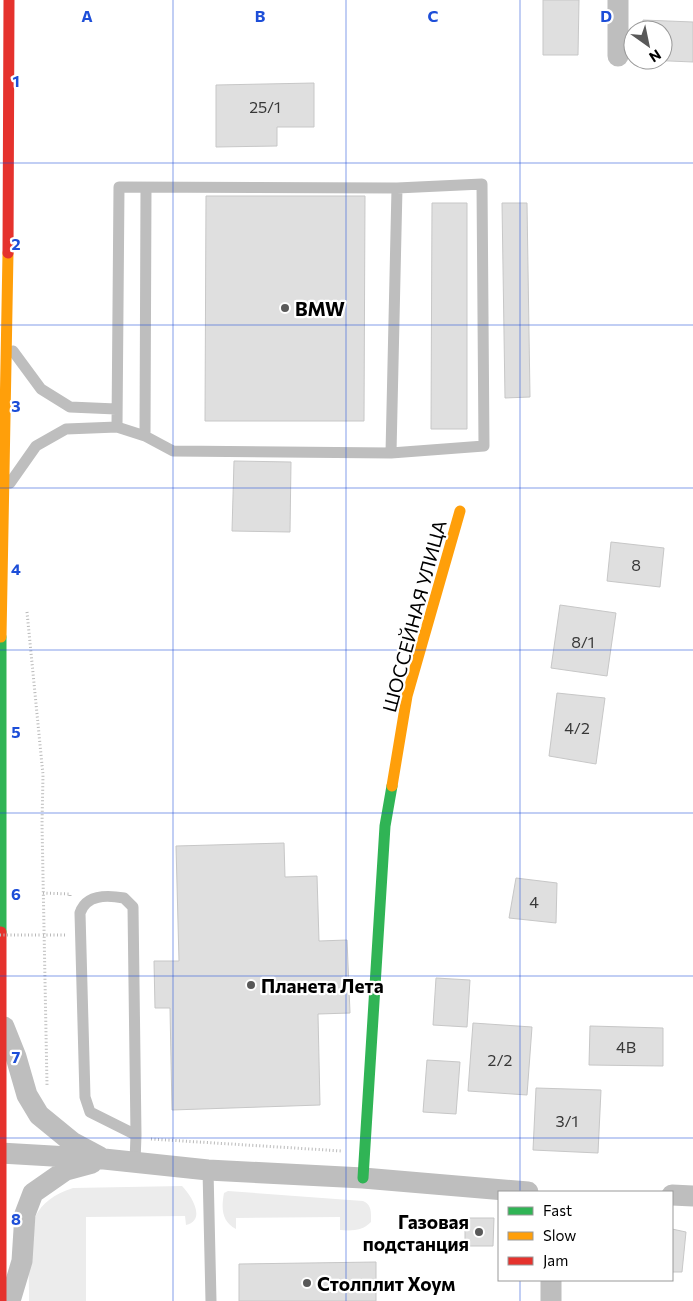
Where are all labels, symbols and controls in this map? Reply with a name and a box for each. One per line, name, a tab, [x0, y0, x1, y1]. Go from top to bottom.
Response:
text: A	[81, 6, 93, 25]
text: B	[255, 6, 266, 25]
text: C	[428, 6, 439, 25]
text: D	[600, 6, 612, 25]
north arrow	[623, 20, 673, 70]
text: N	[646, 46, 664, 66]
text: 1	[12, 71, 20, 90]
house number: 25/1	[249, 97, 281, 116]
text: 2	[11, 234, 21, 253]
place label: BMW	[295, 297, 345, 320]
marker: BMW	[279, 302, 291, 314]
text: 3	[11, 396, 21, 415]
street label: ШОССЕЙНАЯ УЛИЦА	[377, 517, 451, 715]
house number: 8	[631, 555, 641, 574]
text: 4	[11, 559, 21, 578]
house number: 8/1	[571, 632, 595, 651]
house number: 4/2	[564, 718, 590, 737]
text: 5	[11, 722, 21, 741]
text: 6	[11, 884, 21, 903]
house number: 4	[529, 892, 539, 911]
place label: Планета Лета	[261, 974, 384, 997]
marker: Планета Лета	[245, 979, 257, 991]
house number: 4В	[616, 1037, 636, 1056]
text: 7	[12, 1047, 21, 1066]
house number: 2/2	[488, 1050, 513, 1069]
house number: 3/1	[556, 1111, 578, 1130]
legend	[498, 1191, 673, 1281]
text: Fast	[543, 1201, 572, 1219]
text: 8	[11, 1209, 21, 1228]
place label: Газовая подстанция	[363, 1210, 469, 1255]
marker: Газовая подстанция	[473, 1226, 485, 1238]
text: Slow	[543, 1226, 576, 1244]
text: Jam	[543, 1251, 568, 1269]
place label: Столплит Хоум	[317, 1272, 455, 1295]
marker: Столплит Хоум	[301, 1277, 313, 1289]

